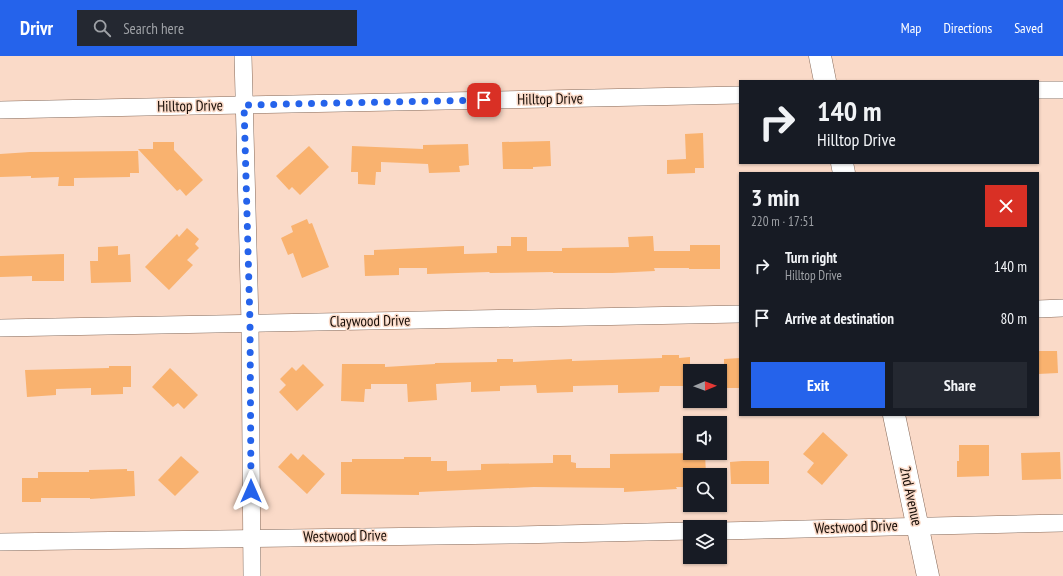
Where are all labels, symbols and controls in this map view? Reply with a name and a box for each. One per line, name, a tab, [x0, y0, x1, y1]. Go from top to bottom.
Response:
search box	[77, 10, 357, 46]
text: Drivr	[20, 16, 53, 40]
icon: search	[91, 17, 113, 39]
text: Search here	[123, 19, 184, 38]
text: Map	[901, 19, 921, 37]
text: Directions	[943, 19, 992, 37]
text: Saved	[1014, 19, 1043, 37]
pin	[467, 83, 501, 117]
street label: Hilltop Drive	[517, 88, 583, 109]
icon: arrive	[473, 89, 495, 111]
text: 140 m	[817, 92, 881, 129]
street label: Hilltop Drive	[157, 95, 223, 116]
icon: right	[751, 96, 803, 148]
text: Hilltop Drive	[817, 128, 896, 151]
text: 3 min	[751, 182, 799, 213]
button: close	[985, 185, 1027, 227]
text: 220 m · 17:51	[751, 213, 814, 230]
text: Turn right	[785, 248, 837, 267]
icon: right	[751, 255, 773, 277]
text: 140 m	[994, 257, 1027, 276]
text: Hilltop Drive	[785, 267, 842, 284]
icon: arrive	[751, 307, 773, 329]
text: Arrive at destination	[785, 309, 894, 328]
text: 80 m	[1001, 309, 1027, 328]
street label: Claywood Drive	[329, 310, 411, 331]
button: Exit	[751, 362, 885, 408]
button: Share	[893, 362, 1027, 408]
north arrow	[683, 364, 727, 408]
map controls	[683, 364, 727, 564]
button: sound	[683, 416, 727, 460]
street label: 2nd Avenue	[896, 464, 927, 527]
button: search	[683, 468, 727, 512]
position arrow	[230, 470, 272, 512]
street label: Westwood Drive	[814, 516, 898, 537]
button: layers	[683, 520, 727, 564]
street label: Westwood Drive	[303, 525, 387, 546]

